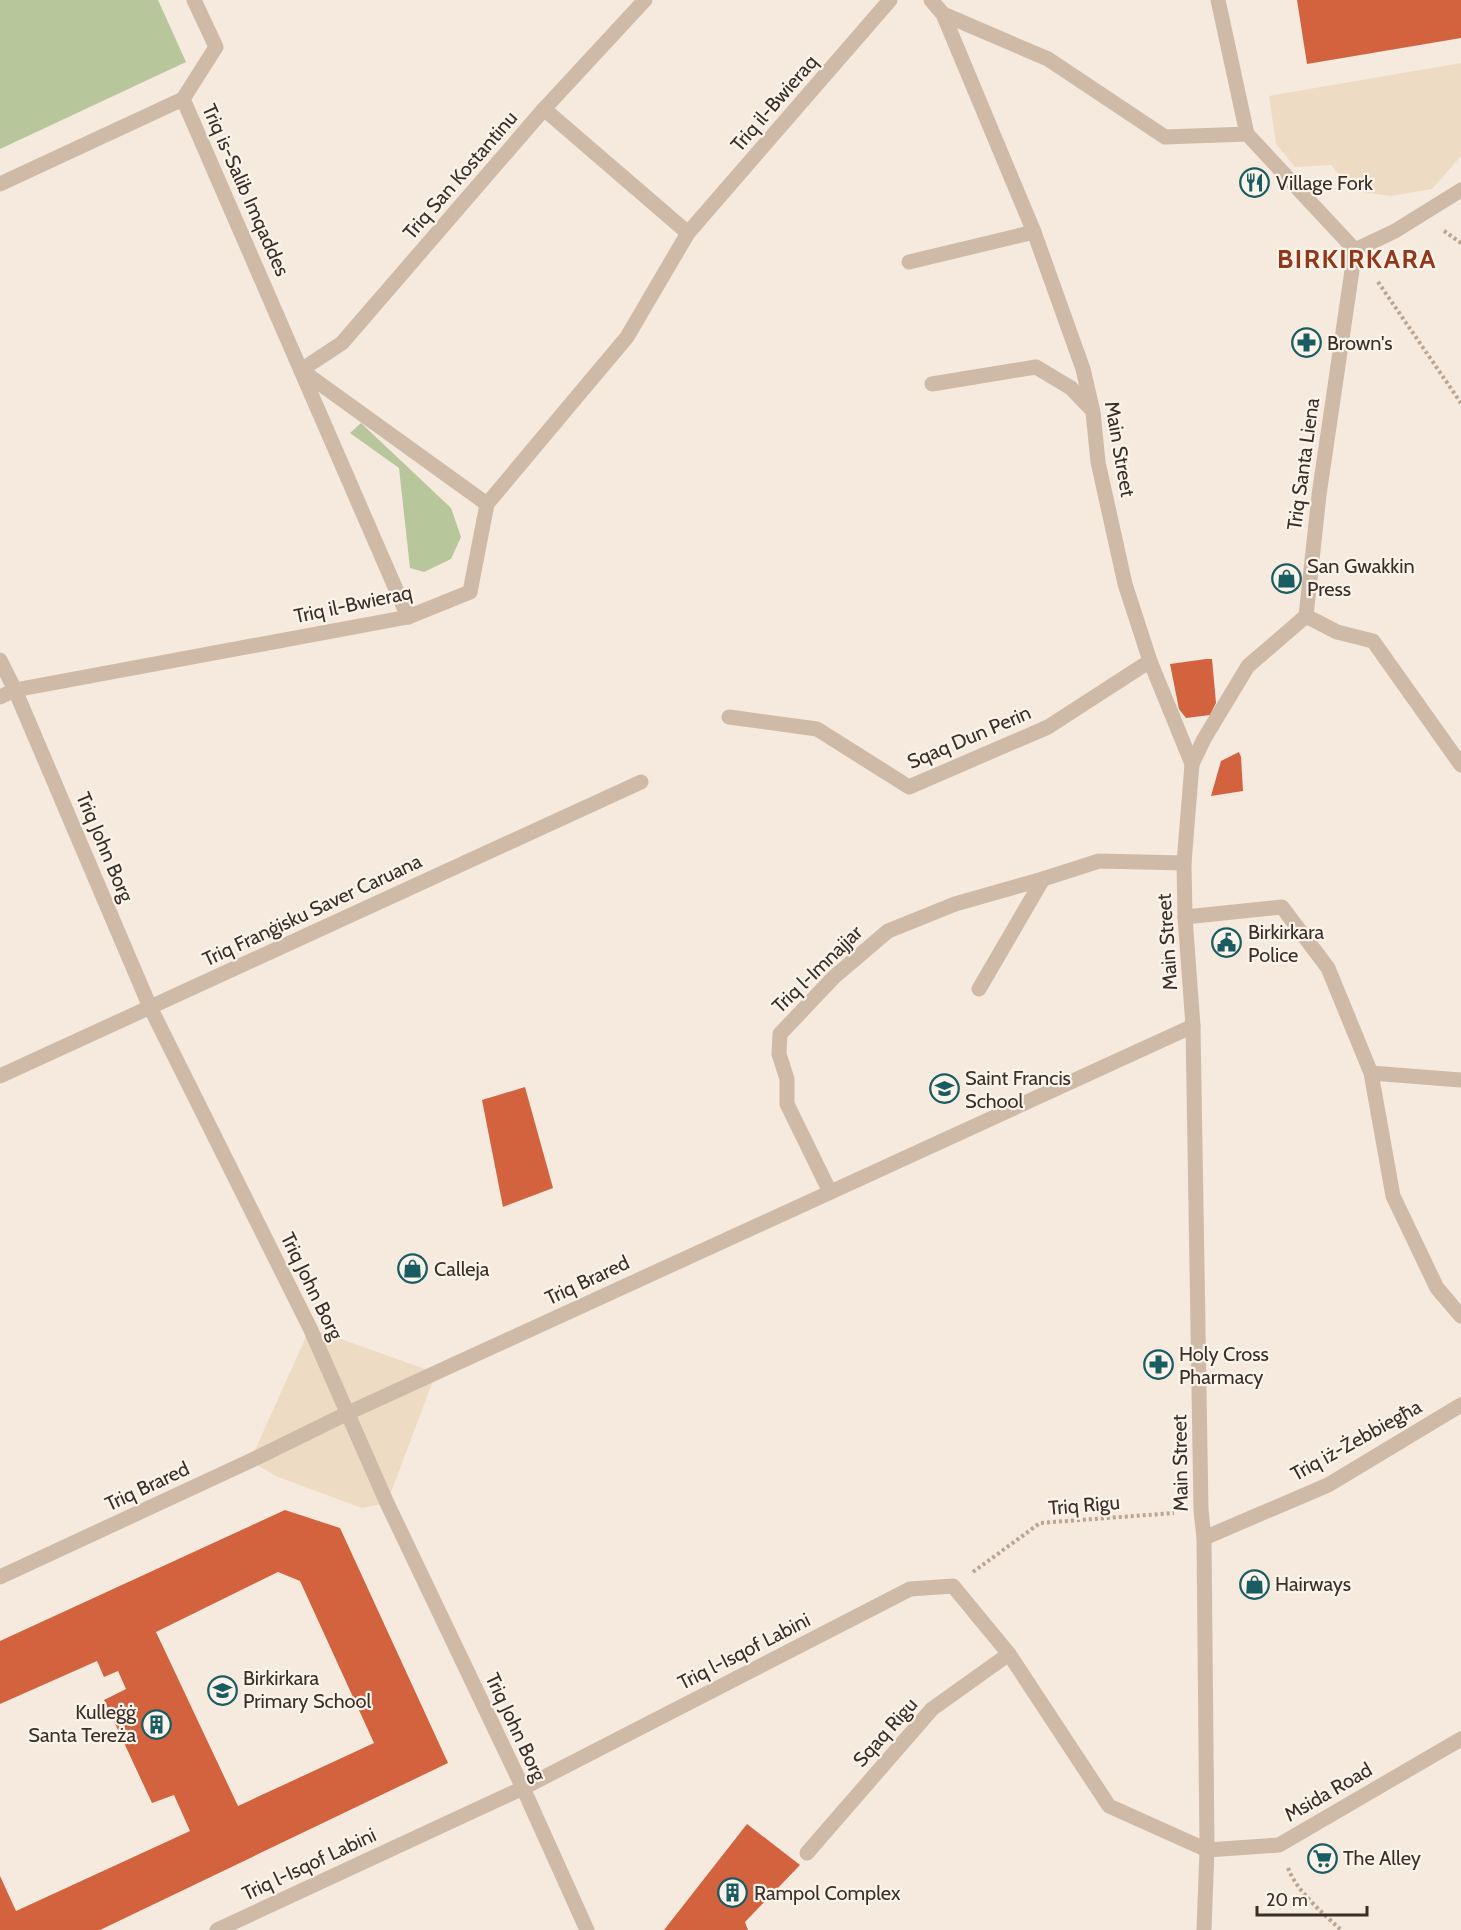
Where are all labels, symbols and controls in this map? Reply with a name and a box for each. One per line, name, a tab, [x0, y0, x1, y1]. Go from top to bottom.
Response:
street label: Triq il-Bwieraq	[726, 50, 822, 156]
street label: Triq is-Salib Imqaddes	[197, 100, 295, 280]
street label: Triq San Kostantinu	[398, 106, 522, 244]
restaurant icon: Village Fork	[1239, 167, 1271, 199]
place label: Village Fork	[1276, 171, 1373, 195]
district label: BIRKIRKARA	[1277, 243, 1437, 275]
pharmacy icon: Brown's	[1290, 327, 1322, 359]
place label: Brown's	[1327, 331, 1393, 355]
street label: Triq Santa Liena	[1282, 396, 1324, 532]
street label: Main Street	[1100, 399, 1140, 499]
place label: San Gwakkin Press	[1307, 554, 1415, 601]
shop icon: San Gwakkin Press	[1270, 562, 1302, 594]
street label: Triq il-Bwieraq	[292, 580, 414, 628]
street label: Sqaq Dun Perin	[904, 700, 1034, 774]
street label: Triq John Borg	[71, 789, 139, 906]
street label: Triq Franġisku Saver Caruana	[199, 848, 426, 971]
street label: Main Street	[1152, 893, 1182, 991]
street label: Triq l-Imnajjar	[767, 920, 868, 1018]
place label: Birkirkara Police	[1248, 920, 1325, 967]
public building icon: Birkirkara Police	[1211, 927, 1243, 959]
place label: Saint Francis School	[965, 1066, 1071, 1113]
school or university icon: Saint Francis School	[928, 1073, 960, 1105]
street label: Triq John Borg	[276, 1228, 349, 1345]
street label: Triq Brared	[541, 1250, 633, 1310]
shop icon: Calleja	[397, 1253, 429, 1285]
place label: Calleja	[434, 1257, 490, 1281]
place label: Holy Cross Pharmacy	[1179, 1342, 1269, 1389]
pharmacy icon: Holy Cross Pharmacy	[1142, 1349, 1174, 1381]
street label: Triq iż-Żebbiegħa	[1287, 1394, 1426, 1486]
street label: Main Street	[1167, 1414, 1193, 1512]
street label: Triq Brared	[101, 1456, 193, 1516]
street label: Triq Rigu	[1047, 1490, 1121, 1520]
shop icon: Hairways	[1238, 1568, 1270, 1600]
place label: Hairways	[1275, 1572, 1351, 1596]
street label: Triq l-Isqof Labini	[674, 1607, 814, 1695]
place label: Birkirkara Primary School	[243, 1666, 371, 1713]
street label: Triq John Borg	[480, 1669, 552, 1786]
school or university icon: Birkirkara Primary School	[206, 1674, 238, 1706]
street label: Sqaq Rigu	[848, 1693, 922, 1771]
place label: Kulleġġ Santa Tereża	[28, 1700, 137, 1747]
building icon: Kulleġġ Santa Tereża	[141, 1708, 173, 1740]
street label: Msida Road	[1280, 1757, 1376, 1827]
street label: Triq l-Isqof Labini	[238, 1822, 380, 1906]
supermarket icon: The Alley	[1306, 1842, 1338, 1874]
place label: The Alley	[1343, 1846, 1421, 1870]
building icon: Rampol Complex	[717, 1877, 749, 1909]
scale bar	[1257, 1879, 1366, 1917]
place label: Rampol Complex	[754, 1881, 901, 1905]
text: 20 m	[1266, 1889, 1308, 1911]

